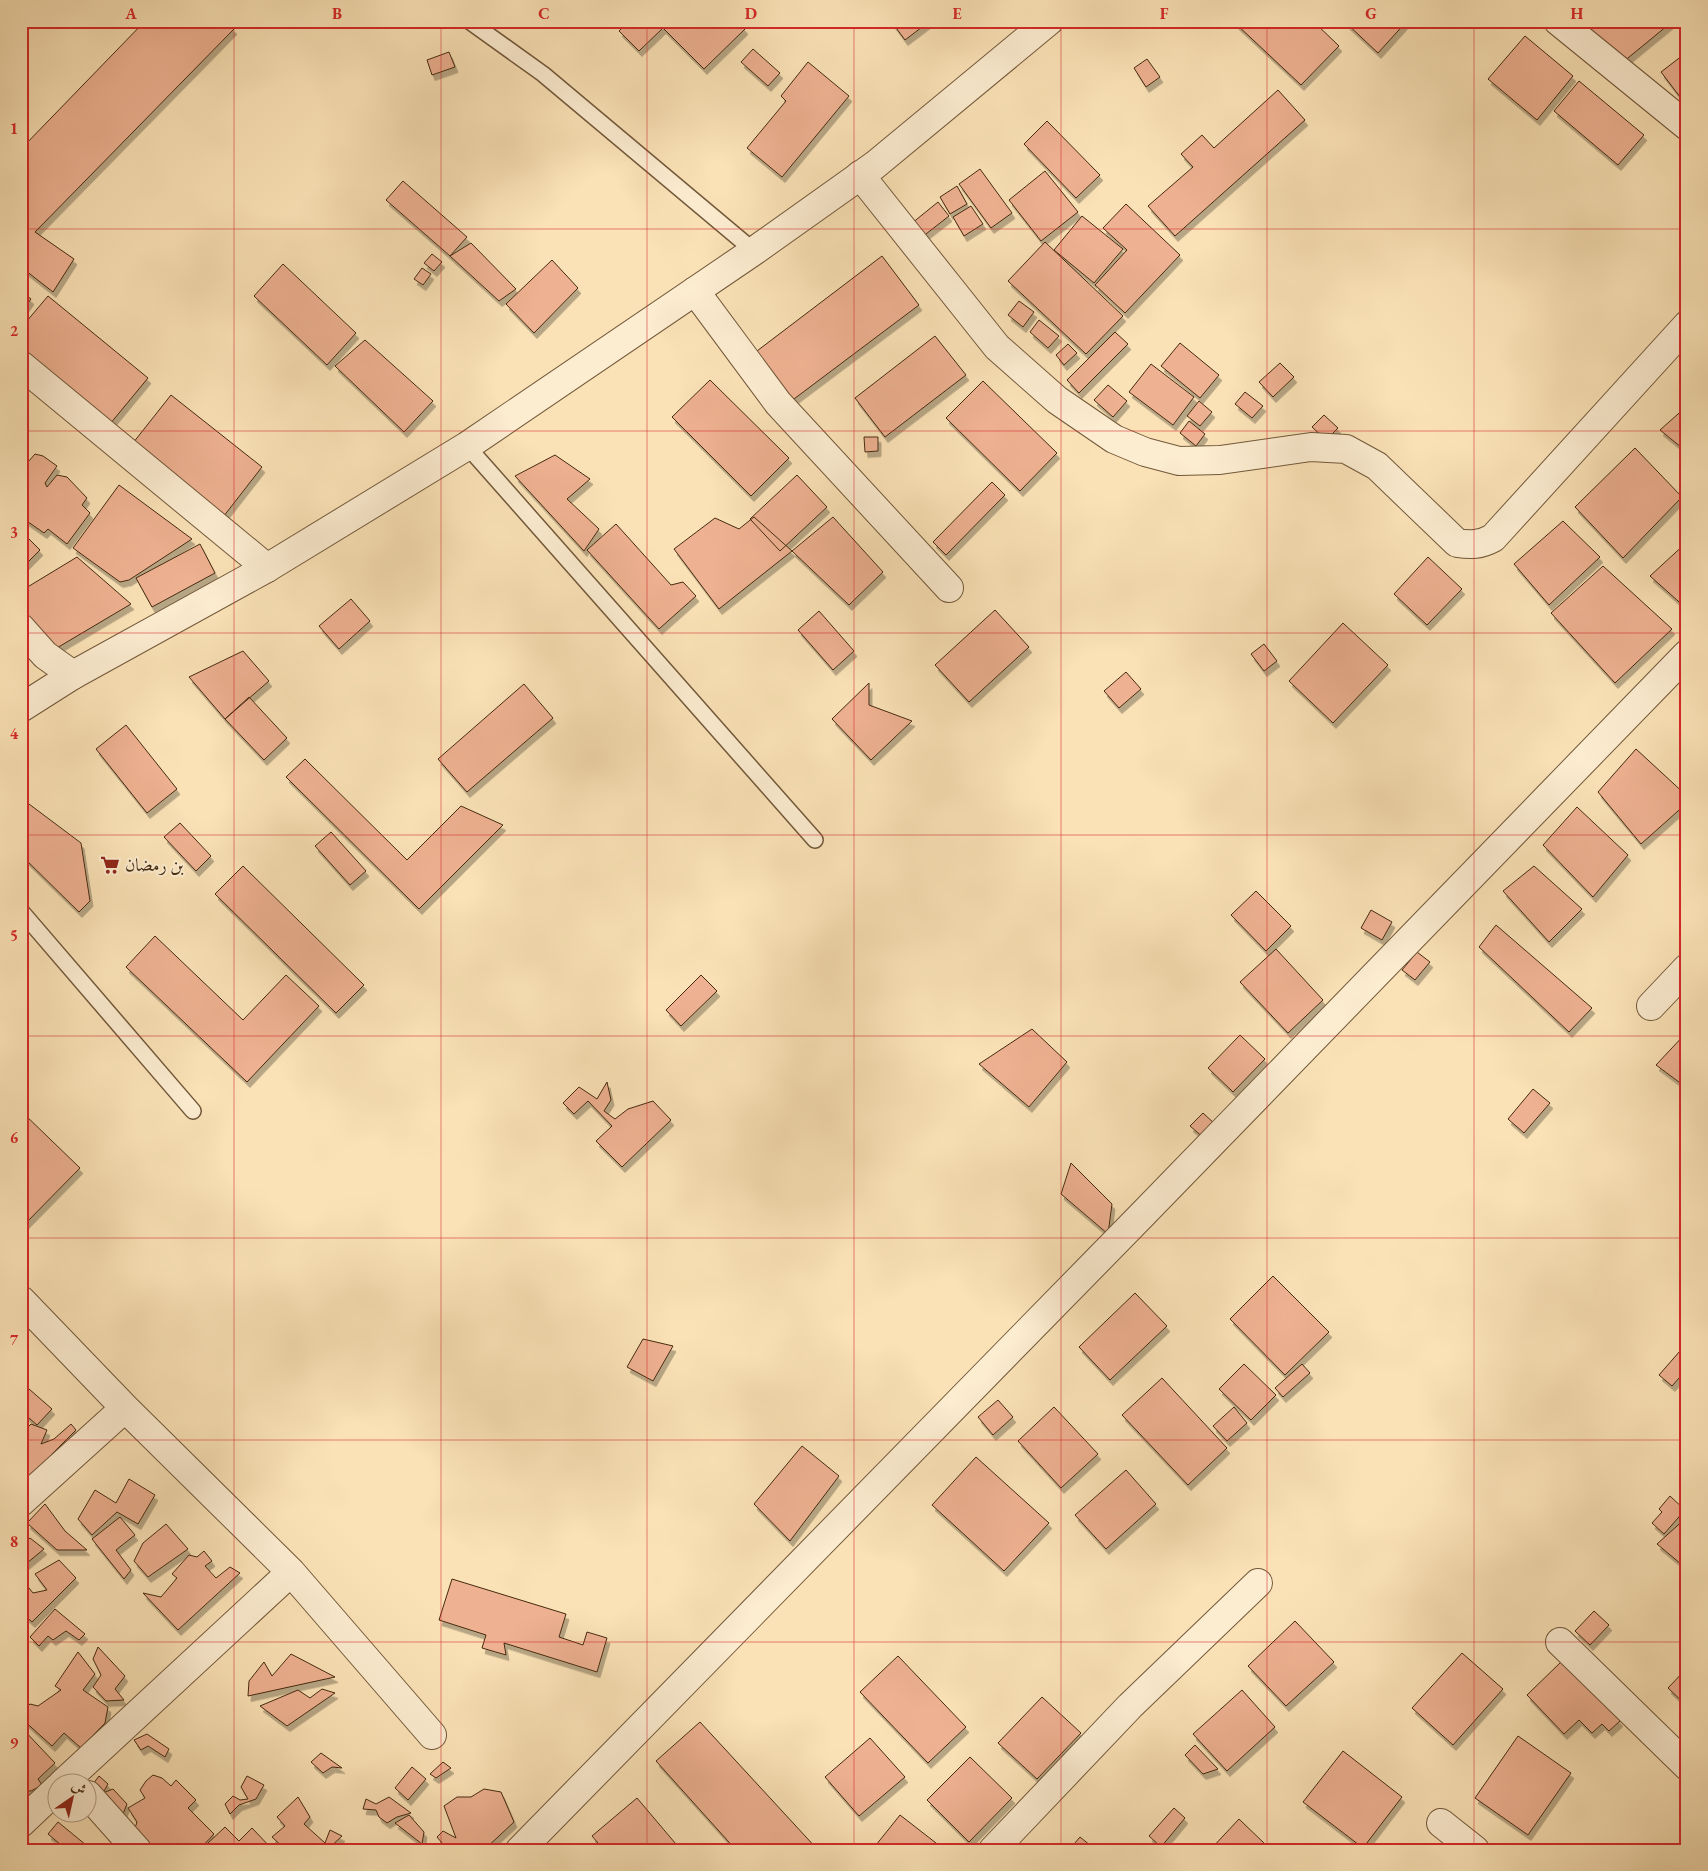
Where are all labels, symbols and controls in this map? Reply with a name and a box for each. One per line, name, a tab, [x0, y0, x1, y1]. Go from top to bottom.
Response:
text: A	[124, 3, 137, 24]
text: B	[332, 3, 342, 24]
text: C	[538, 3, 550, 24]
text: D	[745, 3, 757, 24]
text: E	[952, 3, 962, 24]
text: F	[1160, 3, 1169, 24]
text: G	[1365, 3, 1377, 24]
text: H	[1571, 3, 1584, 24]
text: 1	[10, 118, 18, 139]
text: 2	[10, 320, 19, 341]
text: 3	[10, 522, 18, 543]
text: 4	[10, 723, 19, 744]
place label: بن رمضان	[125, 853, 184, 876]
supermarket icon: بن رمضان	[99, 854, 121, 876]
text: 5	[10, 925, 18, 946]
text: 6	[10, 1127, 19, 1148]
text: 7	[10, 1329, 19, 1350]
text: 8	[10, 1531, 18, 1552]
text: 9	[10, 1732, 19, 1753]
north arrow	[48, 1774, 98, 1824]
text: ش	[68, 1776, 90, 1799]

